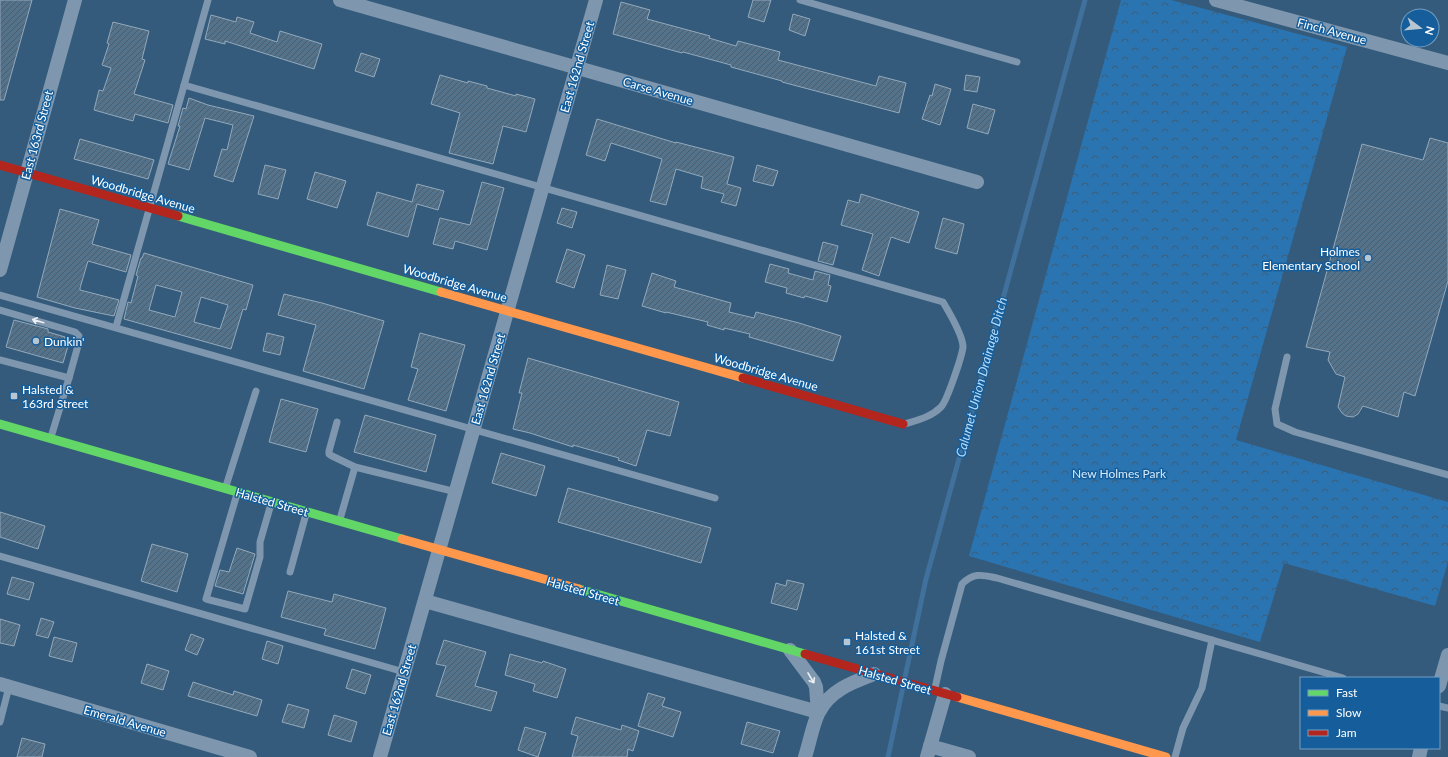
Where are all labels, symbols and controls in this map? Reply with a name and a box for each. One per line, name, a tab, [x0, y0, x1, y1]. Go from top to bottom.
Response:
north arrow	[1400, 8, 1440, 48]
street label: Finch Avenue	[1296, 15, 1368, 47]
street label: East 162nd Street	[557, 19, 597, 114]
text: N	[1423, 25, 1438, 37]
street label: Carse Avenue	[621, 74, 695, 108]
street label: East 163rd Street	[18, 88, 56, 181]
street label: Woodbridge Avenue	[89, 172, 197, 216]
place label: Holmes Elementary School	[1262, 244, 1360, 273]
marker: Holmes Elementary School	[1363, 253, 1373, 263]
street label: Woodbridge Avenue	[401, 261, 509, 305]
water label: Calumet Union Drainage Ditch	[952, 295, 1010, 459]
one-way arrow	[32, 317, 45, 324]
street label: East 162nd Street	[468, 331, 508, 426]
place label: Dunkin'	[44, 334, 84, 349]
marker: Dunkin'	[31, 336, 41, 346]
street label: Woodbridge Avenue	[712, 350, 820, 394]
place label: Halsted & 163rd Street	[22, 382, 89, 411]
marker: Halsted & 163rd Street	[9, 391, 19, 401]
park label: New Holmes Park	[1072, 466, 1167, 481]
street label: Halsted Street	[234, 484, 311, 520]
street label: Halsted Street	[545, 573, 622, 609]
place label: Halsted & 161st Street	[855, 628, 921, 657]
marker: Halsted & 161st Street	[842, 637, 852, 647]
street label: East 162nd Street	[379, 642, 419, 737]
street label: Halsted Street	[857, 662, 934, 698]
one-way arrow	[808, 672, 816, 684]
legend	[1300, 677, 1440, 749]
text: Fast	[1336, 685, 1358, 700]
street label: Emerald Avenue	[82, 702, 168, 740]
text: Slow	[1336, 705, 1362, 720]
text: Jam	[1336, 725, 1357, 740]

